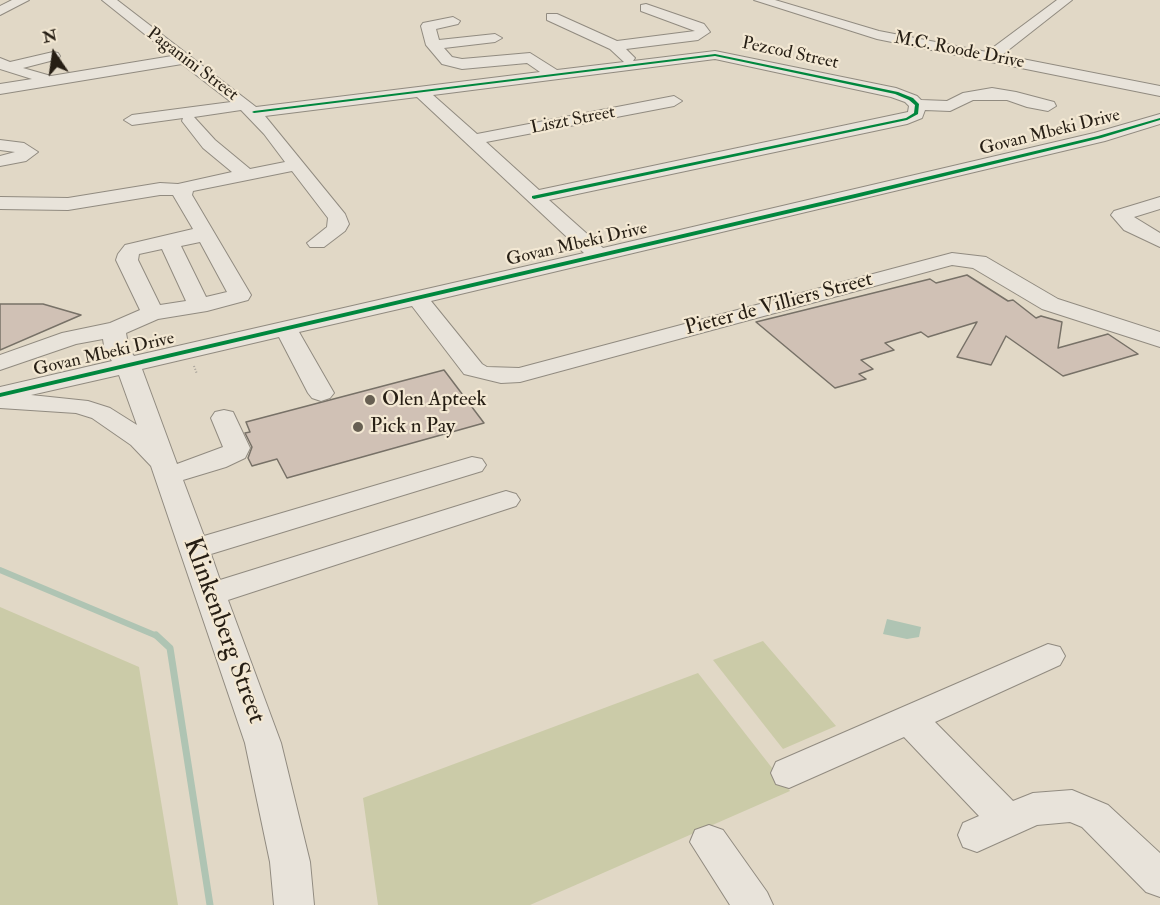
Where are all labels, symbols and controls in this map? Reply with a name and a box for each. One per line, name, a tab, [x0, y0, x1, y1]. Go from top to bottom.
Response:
north arrow	[24, 24, 84, 84]
street label: Paganini Street	[142, 24, 242, 106]
text: N	[41, 25, 59, 48]
street label: M.C. Roode Drive	[892, 28, 1026, 74]
street label: Pezcod Street	[740, 33, 840, 75]
street label: Liszt Street	[529, 102, 617, 140]
street label: Govan Mbeki Drive	[978, 105, 1122, 161]
street label: Govan Mbeki Drive	[504, 218, 650, 272]
street label: Pieter de Villiers Street	[682, 268, 876, 342]
street label: Govan Mbeki Drive	[31, 328, 177, 382]
place label: Olen Apteek	[382, 387, 487, 413]
marker: Olen Apteek	[363, 393, 377, 407]
place label: Pick n Pay	[370, 414, 455, 440]
marker: Pick n Pay	[351, 420, 365, 434]
street label: Klinkenberg Street	[175, 534, 271, 728]

